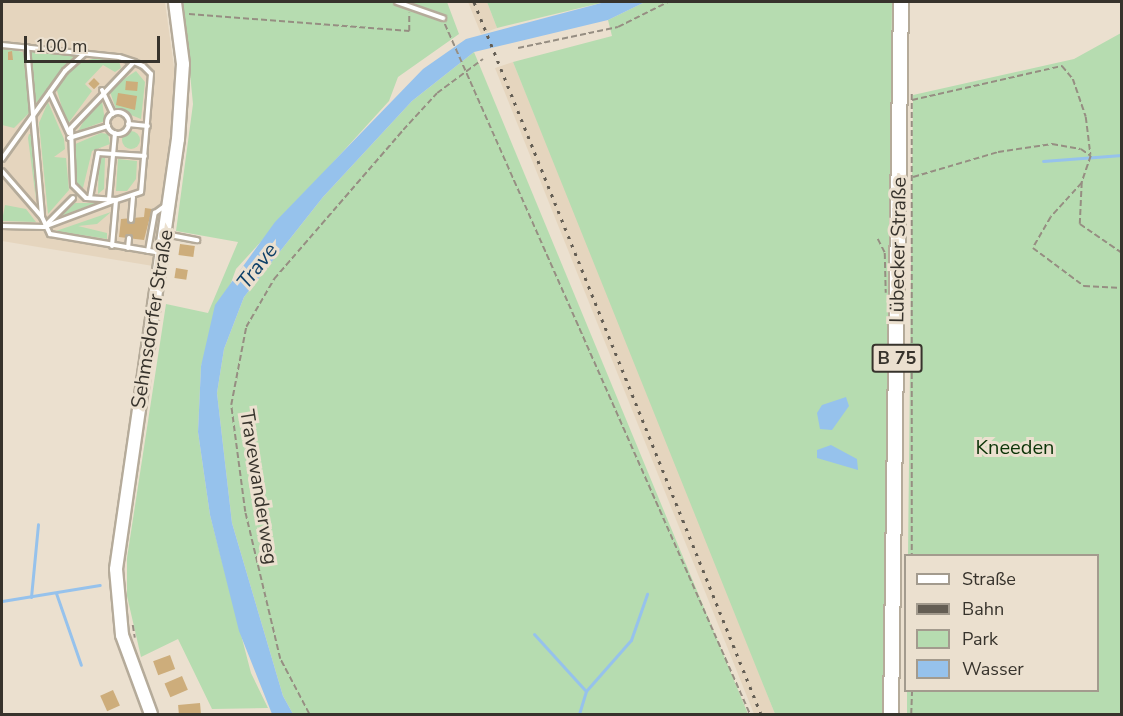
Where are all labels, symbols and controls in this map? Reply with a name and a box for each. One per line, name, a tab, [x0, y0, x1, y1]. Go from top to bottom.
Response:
scale bar	[27, 24, 164, 62]
text: 100 m	[35, 34, 87, 58]
street label: Lübecker Straße	[885, 177, 911, 323]
street label: Sehmsdorfer Straße	[126, 228, 178, 410]
water label: Trave	[231, 238, 283, 294]
road number: B 75	[872, 343, 922, 373]
street label: Travewanderweg	[235, 408, 283, 566]
park label: Kneeden	[976, 435, 1054, 459]
legend	[904, 554, 1099, 692]
text: Straße	[962, 567, 1016, 591]
text: Bahn	[962, 597, 1004, 621]
text: Park	[962, 627, 998, 651]
text: Wasser	[962, 657, 1024, 681]

